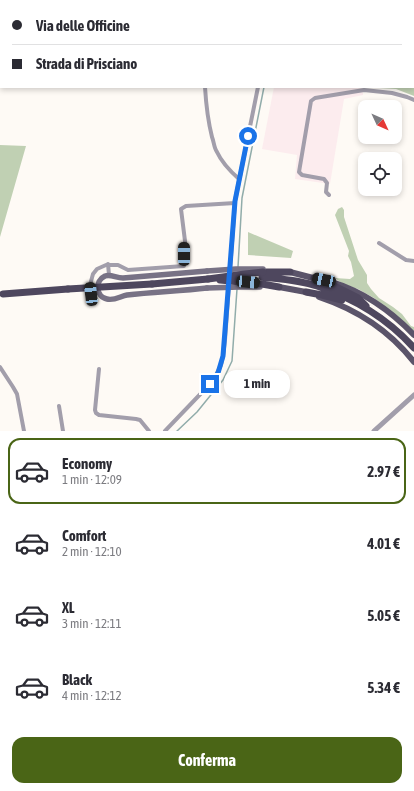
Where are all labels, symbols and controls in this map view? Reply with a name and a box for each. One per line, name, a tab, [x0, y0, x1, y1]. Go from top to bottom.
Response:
text: Via delle Officine	[36, 17, 130, 34]
text: Strada di Prisciano	[36, 55, 137, 72]
north arrow	[358, 100, 402, 144]
map controls	[358, 100, 402, 196]
route start	[239, 127, 257, 145]
button: locate	[358, 152, 402, 196]
car	[178, 242, 190, 266]
car	[311, 272, 337, 288]
car	[236, 275, 260, 289]
car	[84, 281, 98, 307]
callout: 1 min	[224, 370, 290, 398]
route end	[201, 375, 219, 393]
text: 1 min	[244, 376, 270, 391]
icon: car	[14, 453, 50, 489]
text: Economy	[62, 455, 112, 472]
text: 2.97 €	[367, 463, 400, 480]
text: 1 min · 12:09	[62, 472, 122, 487]
icon: car	[14, 525, 50, 561]
text: Comfort	[62, 527, 106, 544]
text: 4.01 €	[367, 535, 400, 552]
text: 2 min · 12:10	[62, 544, 122, 559]
icon: car	[14, 597, 50, 633]
text: XL	[62, 599, 75, 616]
text: 5.05 €	[367, 607, 400, 624]
text: 3 min · 12:11	[62, 616, 122, 631]
icon: car	[14, 669, 50, 705]
text: Black	[62, 671, 92, 688]
text: 5.34 €	[367, 679, 400, 696]
text: 4 min · 12:12	[62, 688, 122, 703]
button: Conferma	[12, 737, 402, 783]

